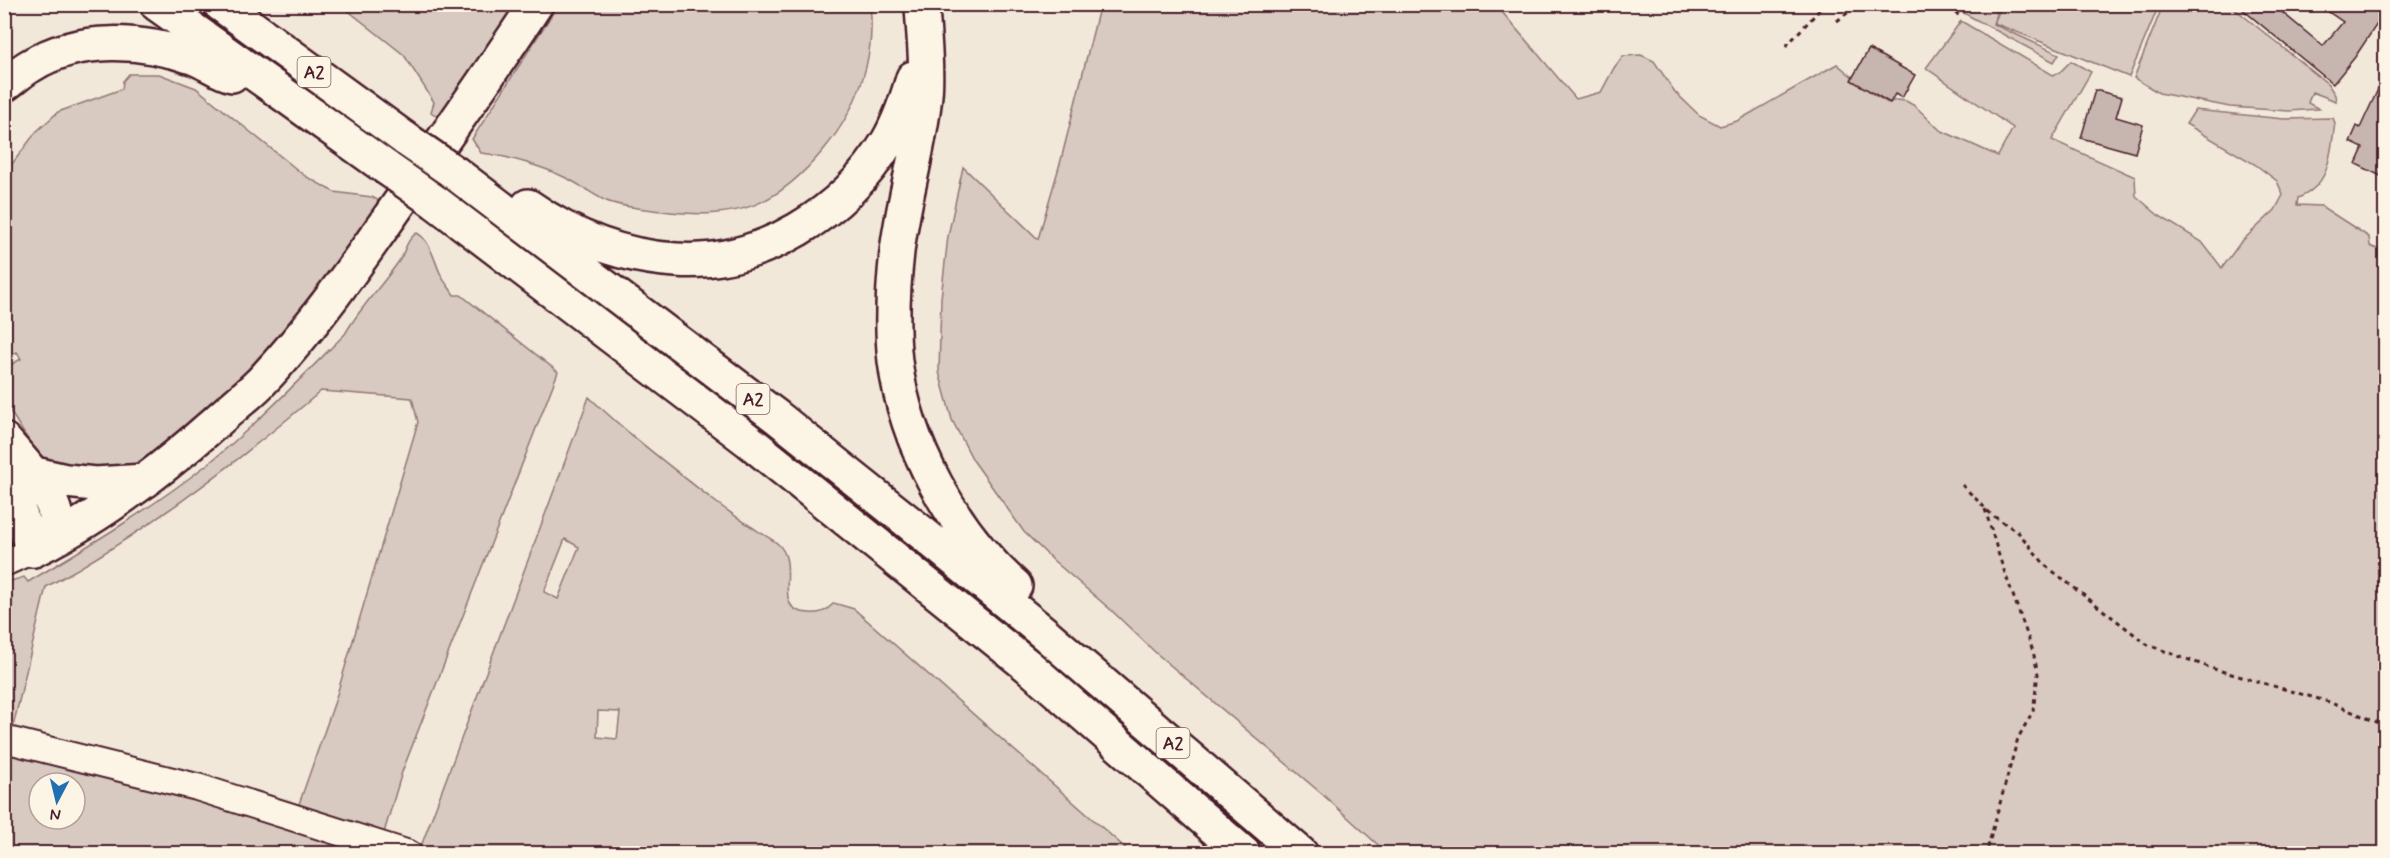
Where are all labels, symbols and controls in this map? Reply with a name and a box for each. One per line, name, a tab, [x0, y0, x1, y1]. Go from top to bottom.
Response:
road number: A2	[298, 57, 330, 87]
road number: A2	[736, 384, 770, 414]
road number: A2	[1156, 728, 1190, 758]
north arrow	[27, 771, 87, 831]
text: N	[49, 803, 62, 825]

